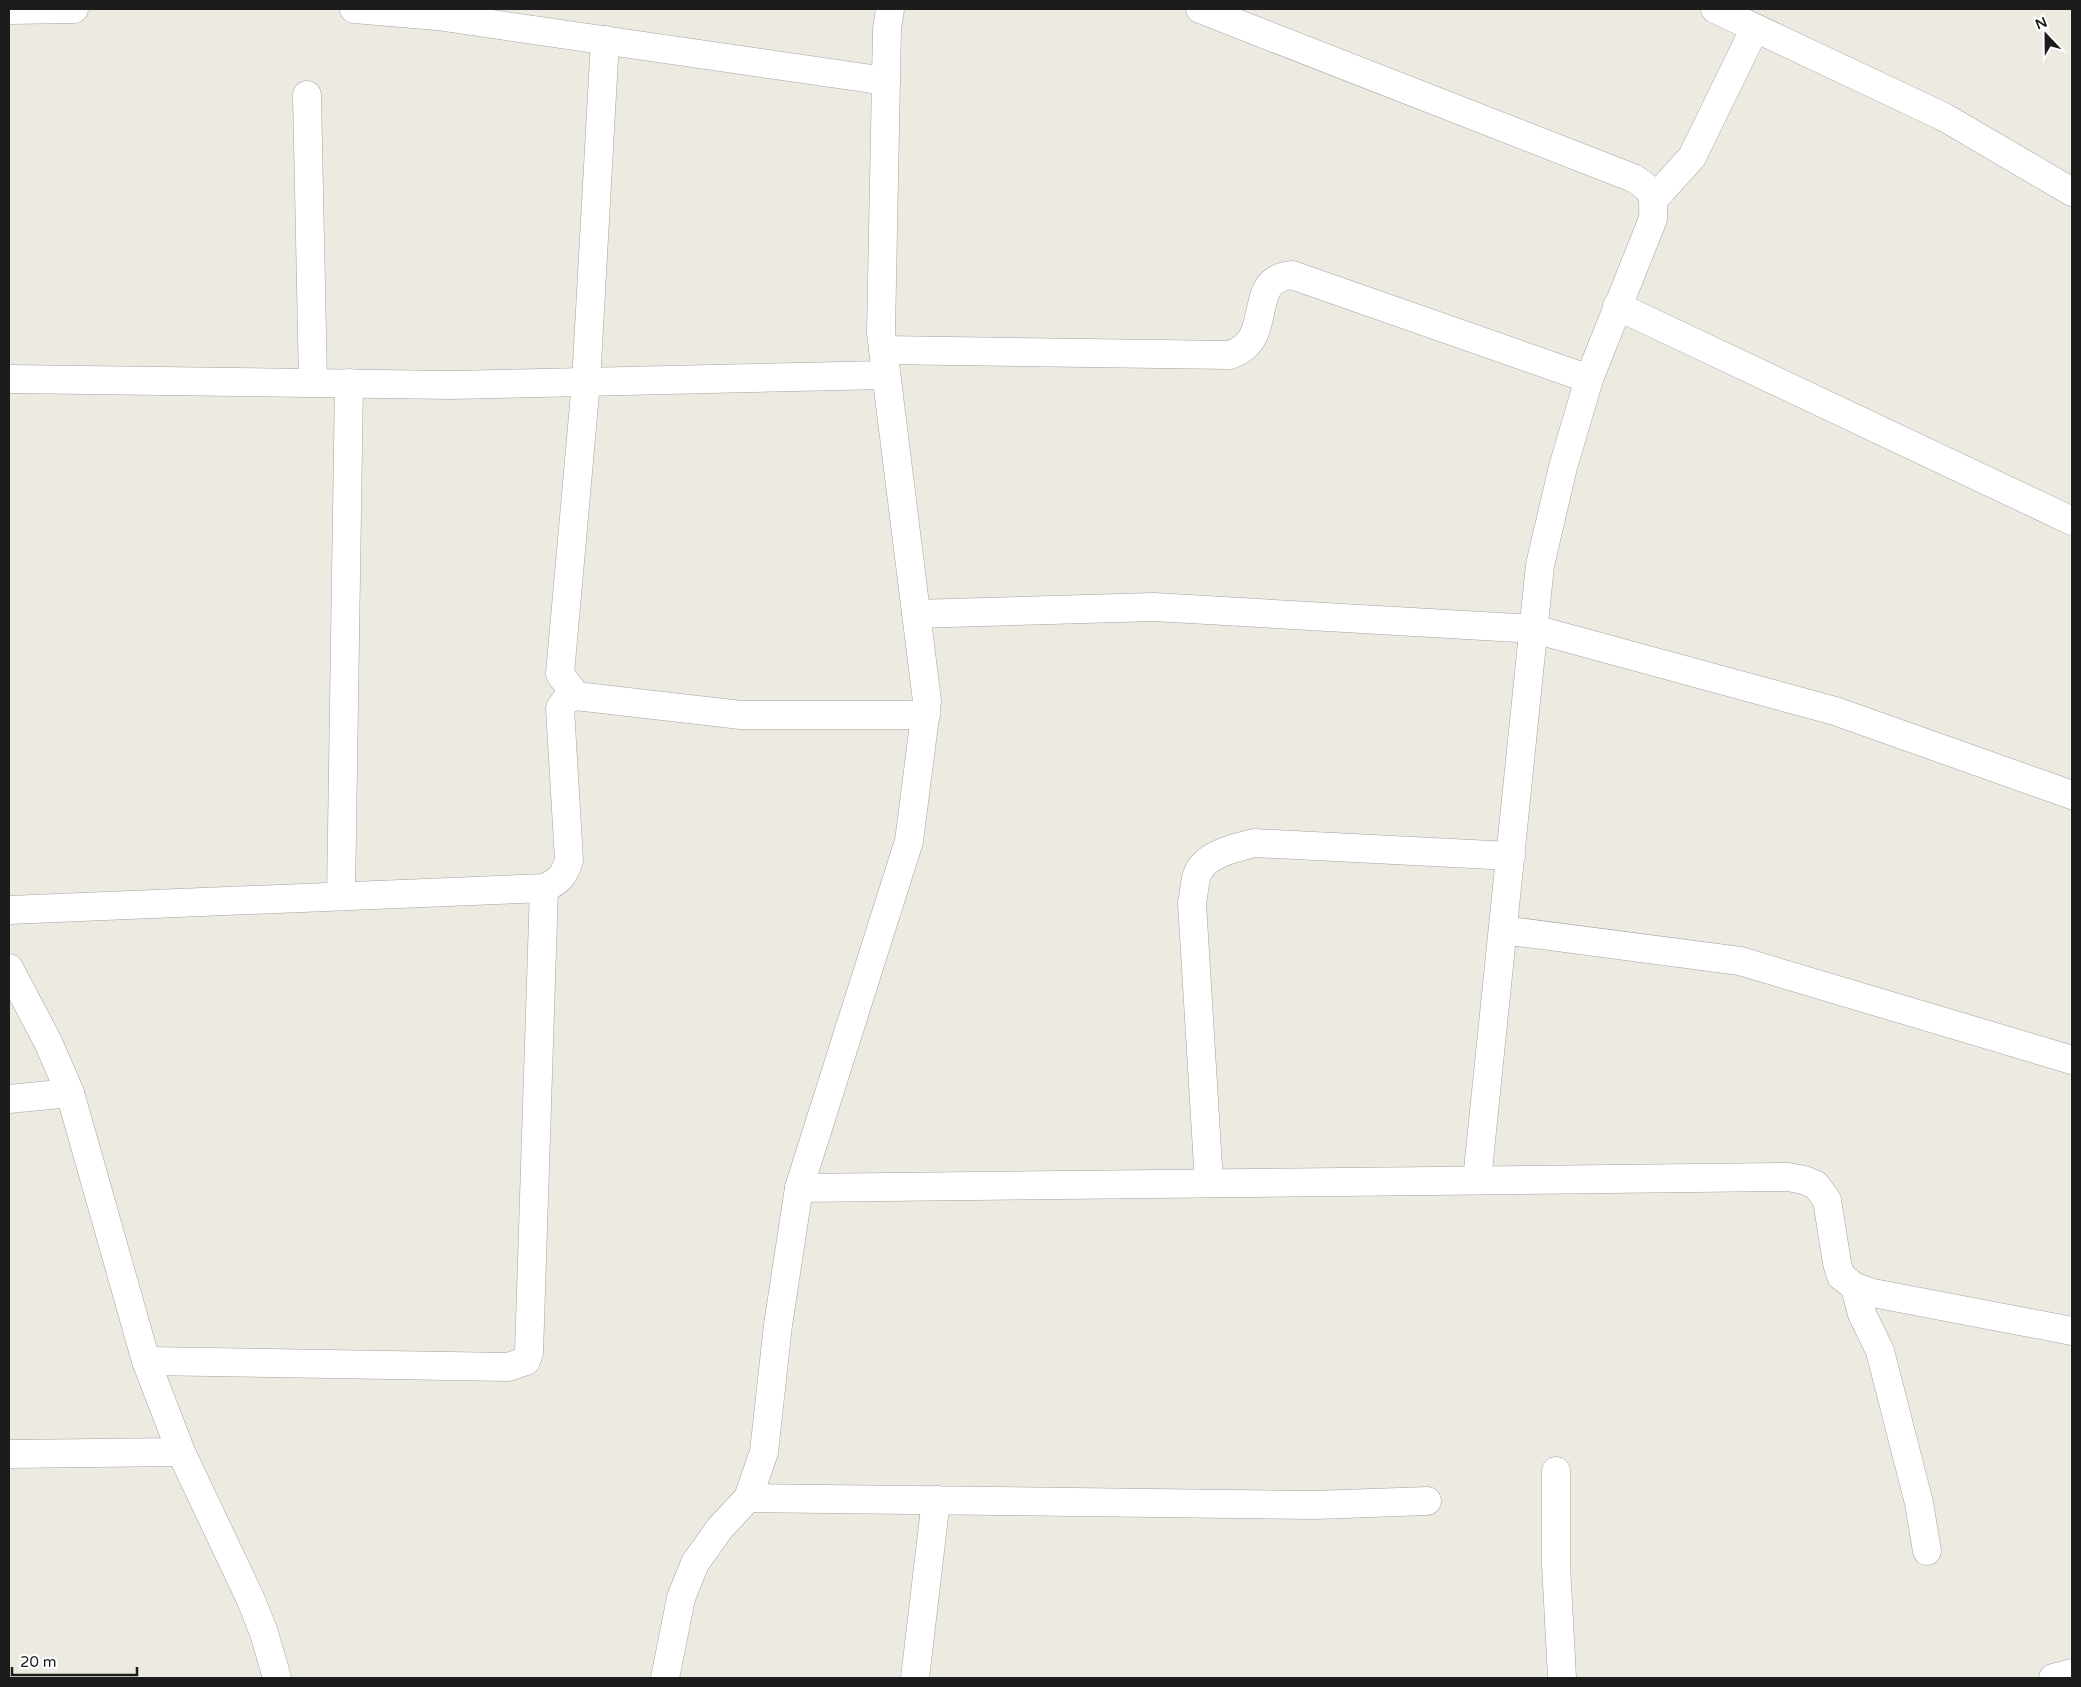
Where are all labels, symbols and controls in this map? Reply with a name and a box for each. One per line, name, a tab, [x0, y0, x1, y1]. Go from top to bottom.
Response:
north arrow	[2021, 10, 2071, 60]
text: N	[2033, 13, 2050, 33]
scale bar	[12, 1644, 138, 1676]
text: 20 m	[20, 1653, 57, 1671]

